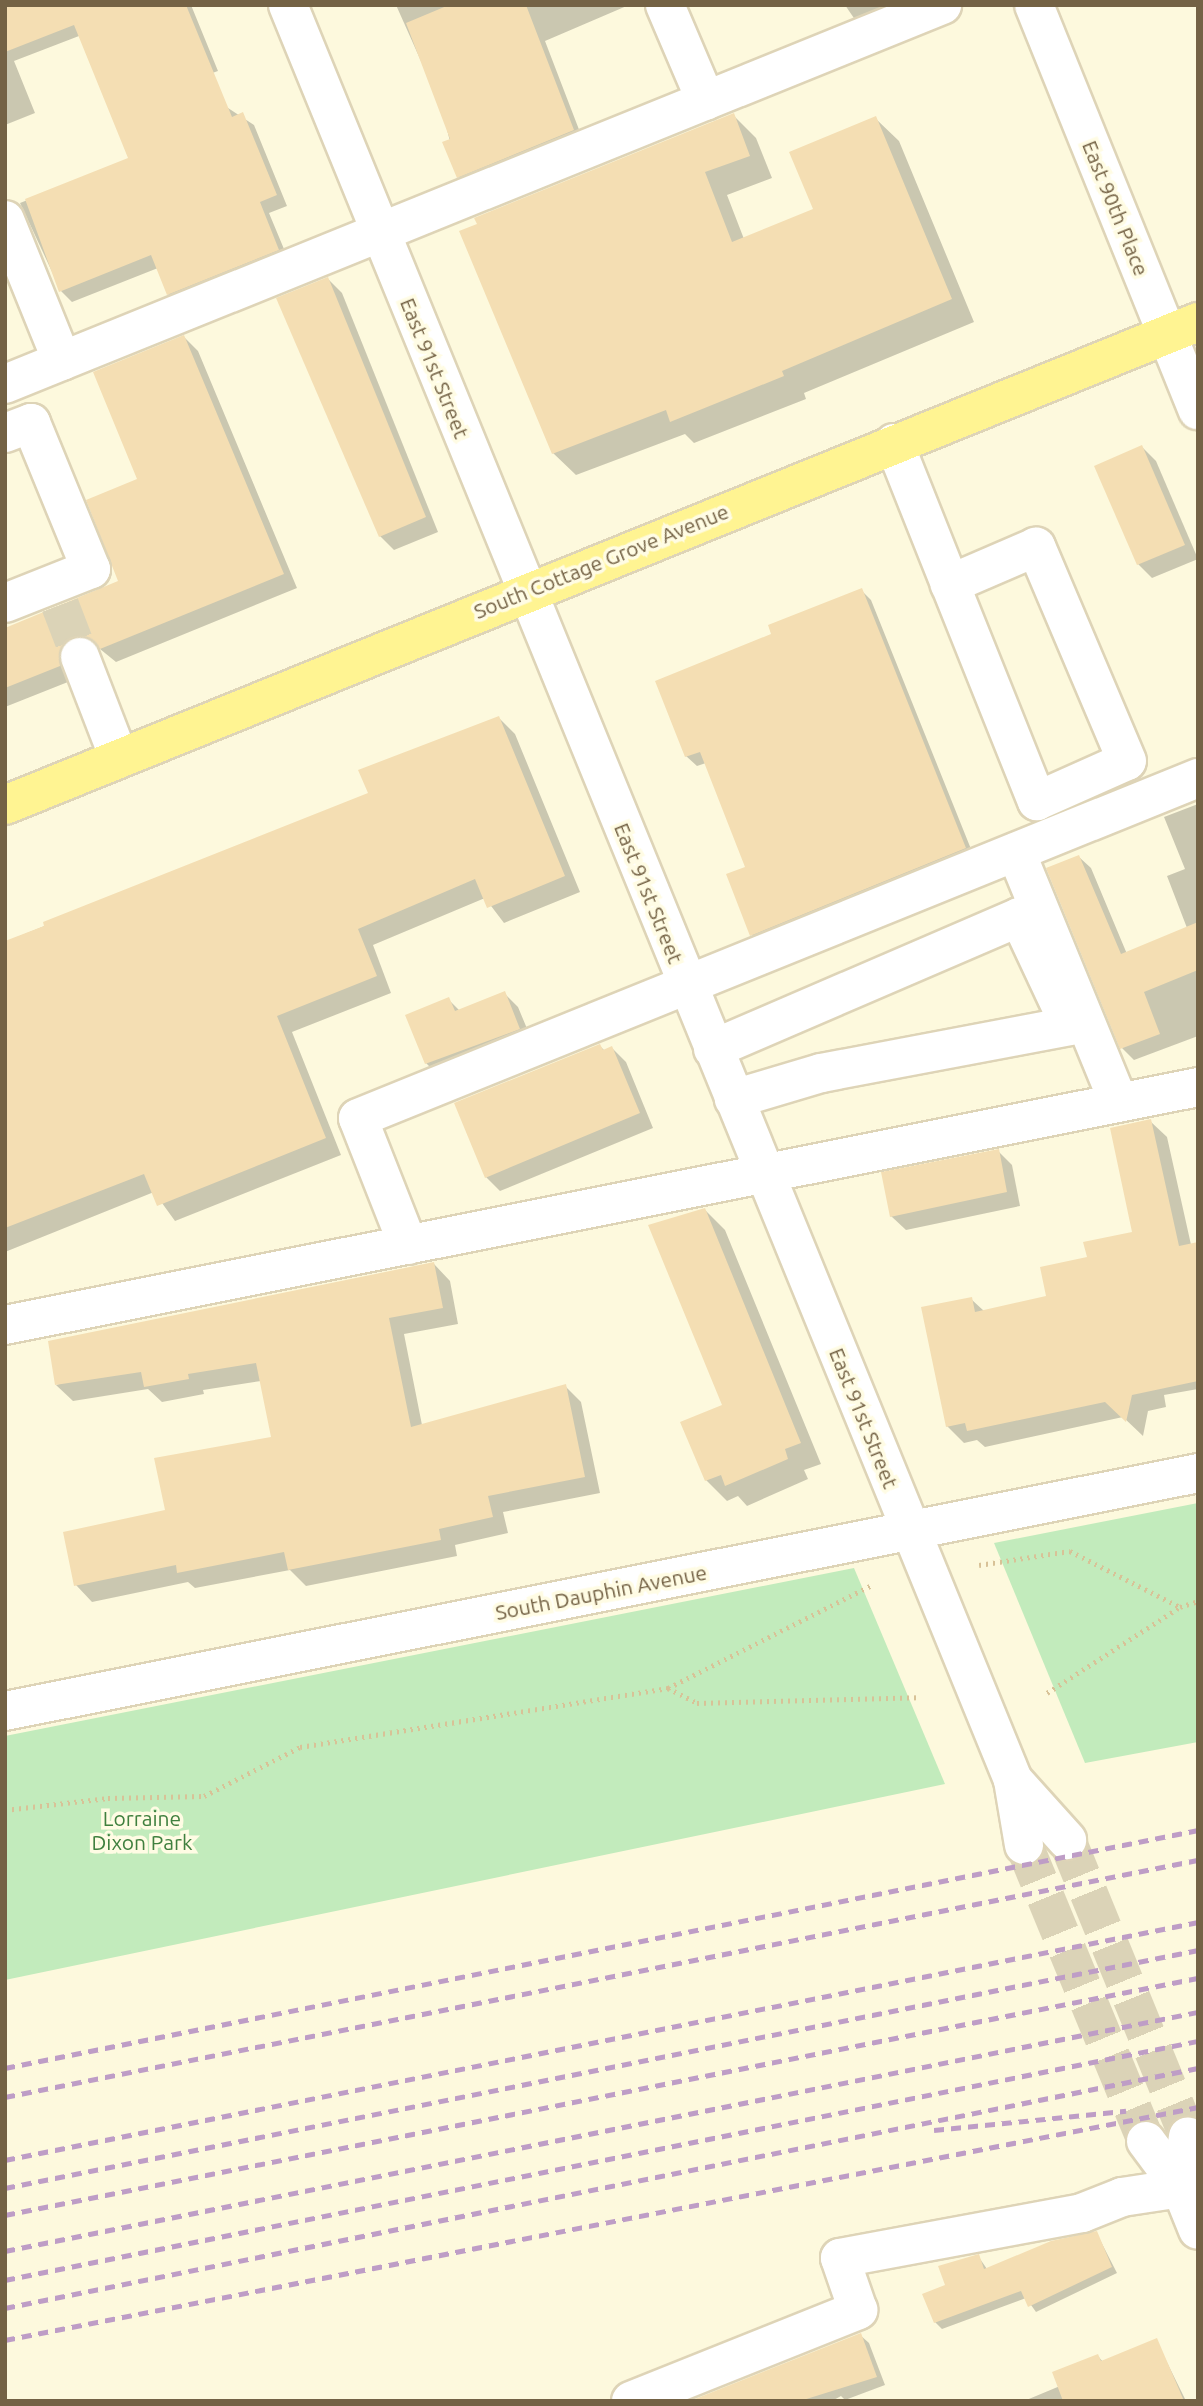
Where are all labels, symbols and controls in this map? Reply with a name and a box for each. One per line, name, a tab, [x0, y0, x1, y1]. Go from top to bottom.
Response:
street label: East 90th Place	[1077, 137, 1155, 279]
street label: East 91st Street	[395, 294, 475, 442]
street label: South Cottage Grove Avenue	[470, 498, 732, 624]
street label: East 91st Street	[609, 819, 689, 967]
street label: East 91st Street	[824, 1344, 904, 1492]
street label: South Dauphin Avenue	[493, 1559, 709, 1625]
park label: Lorraine Dixon Park	[91, 1805, 193, 1855]

